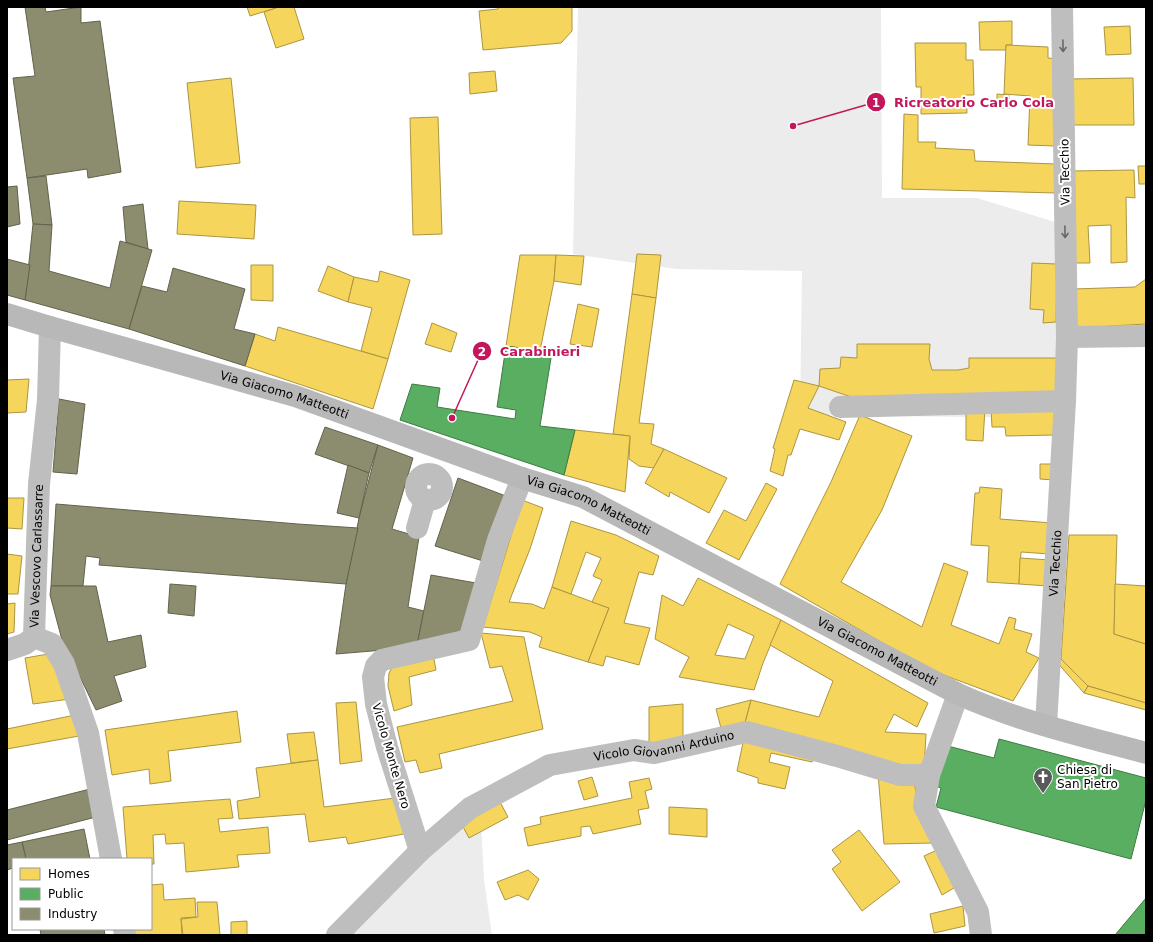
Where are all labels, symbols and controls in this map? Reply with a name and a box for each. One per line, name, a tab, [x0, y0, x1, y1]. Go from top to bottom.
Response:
one-way arrow	[1059, 39, 1067, 52]
callout: Ricreatorio Carlo Cola	[866, 90, 1062, 115]
text: Ricreatorio Carlo Cola	[894, 95, 1054, 110]
text: 1	[872, 96, 880, 110]
street label: Via Tecchio	[1057, 139, 1073, 205]
one-way arrow	[1061, 225, 1069, 238]
callout: Carabinieri	[472, 339, 589, 364]
text: Carabinieri	[500, 344, 580, 359]
text: 2	[478, 345, 486, 359]
street label: Via Giacomo Matteotti	[219, 368, 351, 422]
street label: Via Giacomo Matteotti	[525, 473, 653, 538]
street label: Via Vescovo Carlassarre	[27, 484, 46, 628]
street label: Via Tecchio	[1047, 530, 1064, 597]
street label: Via Giacomo Matteotti	[815, 614, 940, 689]
street label: Vicolo Monte Nero	[369, 702, 413, 810]
street label: Vicolo Giovanni Arduino	[593, 728, 736, 764]
place label: Chiesa di San Pietro	[1057, 763, 1118, 791]
church icon: Chiesa di San Pietro	[1032, 766, 1054, 794]
legend	[12, 858, 152, 930]
text: Homes	[48, 867, 90, 881]
text: Public	[48, 887, 84, 901]
text: Industry	[48, 907, 97, 921]

